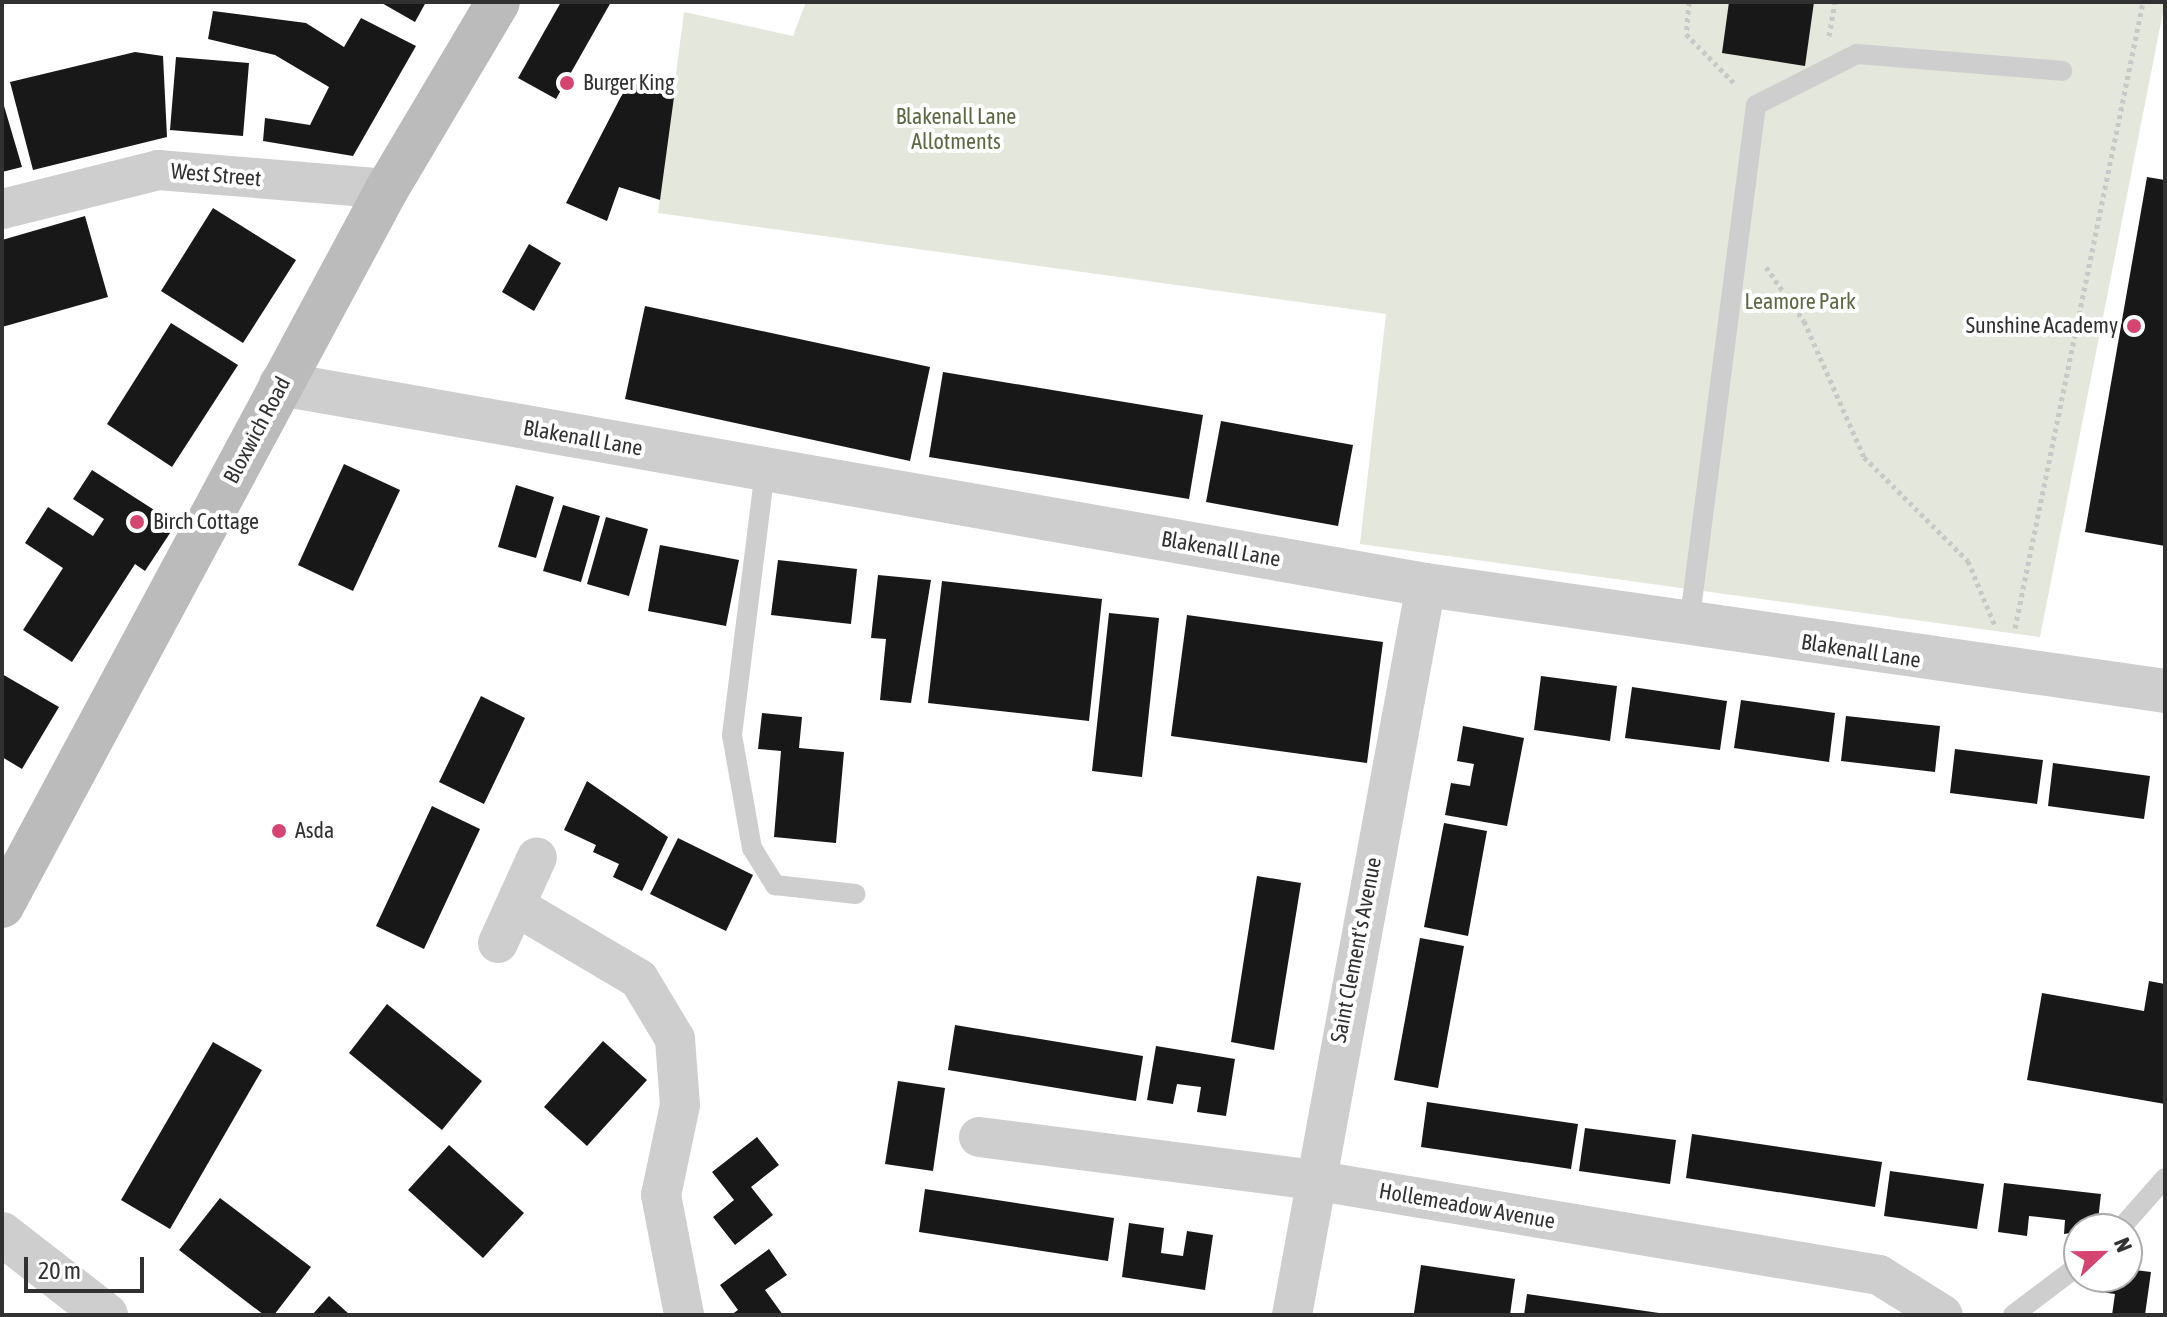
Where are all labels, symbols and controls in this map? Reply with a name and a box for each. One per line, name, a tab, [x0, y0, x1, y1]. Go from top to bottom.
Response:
place label: Burger King	[583, 70, 674, 96]
marker: Burger King	[558, 74, 576, 92]
park label: Blakenall Lane Allotments	[896, 103, 1016, 154]
street label: West Street	[170, 158, 262, 192]
park label: Leamore Park	[1744, 289, 1856, 315]
place label: Sunshine Academy	[1966, 313, 2118, 339]
marker: Sunshine Academy	[2125, 317, 2143, 335]
street label: Bloxwich Road	[218, 372, 296, 488]
street label: Blakenall Lane	[521, 415, 645, 461]
place label: Birch Cottage	[153, 509, 259, 535]
marker: Birch Cottage	[128, 513, 146, 531]
street label: Blakenall Lane	[1159, 526, 1283, 572]
street label: Blakenall Lane	[1799, 629, 1923, 673]
place label: Asda	[295, 818, 334, 844]
marker: Asda	[270, 822, 288, 840]
street label: Saint Clement's Avenue	[1325, 855, 1387, 1045]
street label: Hollemeadow Avenue	[1377, 1178, 1557, 1234]
north arrow	[2063, 1213, 2143, 1293]
text: N	[2109, 1234, 2138, 1256]
scale bar	[28, 1241, 148, 1291]
text: 20 m	[38, 1257, 81, 1284]

